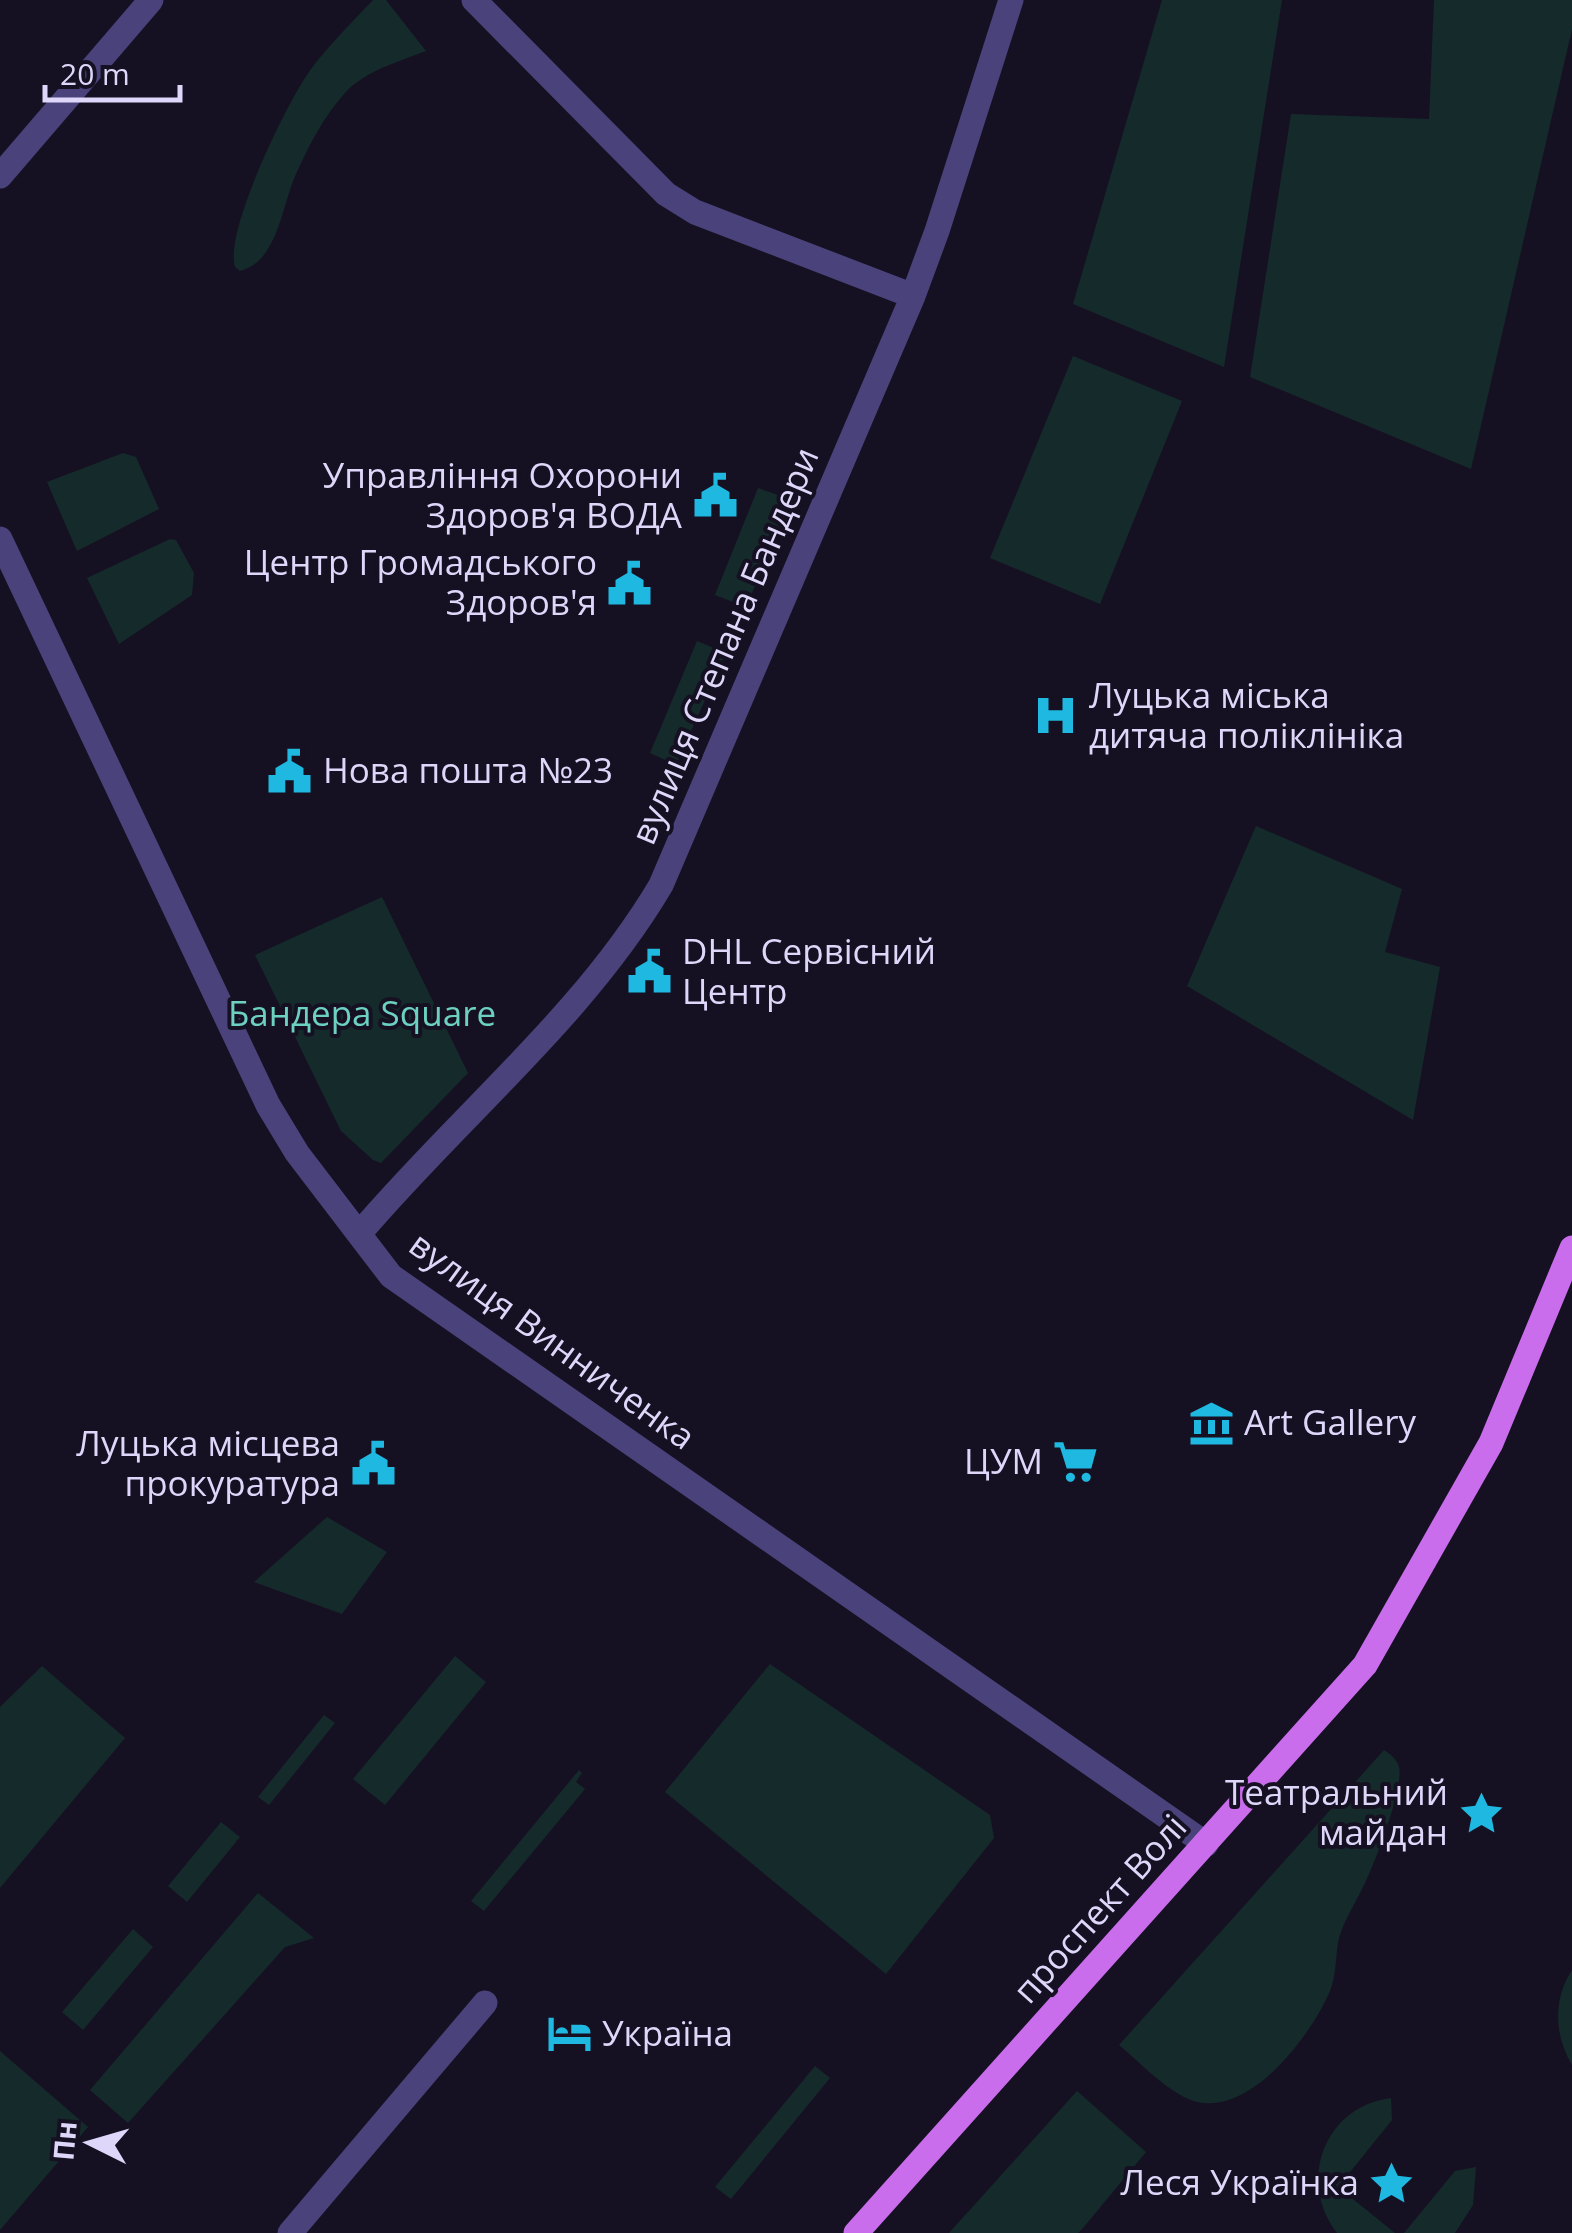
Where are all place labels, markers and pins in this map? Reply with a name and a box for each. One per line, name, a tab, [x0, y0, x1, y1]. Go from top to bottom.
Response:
place label: Управління Охорони Здоров'я ВОДА	[323, 451, 683, 538]
public building icon: Управління Охорони Здоров'я ВОДА	[691, 472, 739, 520]
place label: Центр Громадського Здоров'я	[244, 538, 597, 625]
public building icon: Центр Громадського Здоров'я	[606, 559, 654, 607]
place label: Луцька міська дитяча поліклініка	[1089, 671, 1404, 758]
hospital icon: Луцька міська дитяча поліклініка	[1032, 692, 1080, 740]
place label: Нова пошта №23	[323, 746, 613, 793]
public building icon: Нова пошта №23	[266, 747, 314, 795]
place label: DHL Сервісний Центр	[682, 927, 936, 1014]
public building icon: DHL Сервісний Центр	[625, 948, 673, 996]
place label: Art Gallery	[1244, 1398, 1417, 1445]
museum icon: Art Gallery	[1187, 1399, 1235, 1447]
place label: Луцька місцева прокуратура	[76, 1419, 340, 1506]
place label: ЦУМ	[964, 1437, 1043, 1484]
supermarket icon: ЦУМ	[1052, 1438, 1100, 1486]
public building icon: Луцька місцева прокуратура	[349, 1440, 397, 1488]
place label: Театральний майдан	[1225, 1768, 1448, 1855]
place icon: Театральний майдан	[1457, 1789, 1505, 1837]
place label: Україна	[602, 2009, 733, 2056]
hotel icon: Україна	[545, 2010, 593, 2058]
place label: Леся Українка	[1120, 2158, 1359, 2205]
place icon: Леся Українка	[1368, 2159, 1416, 2207]

